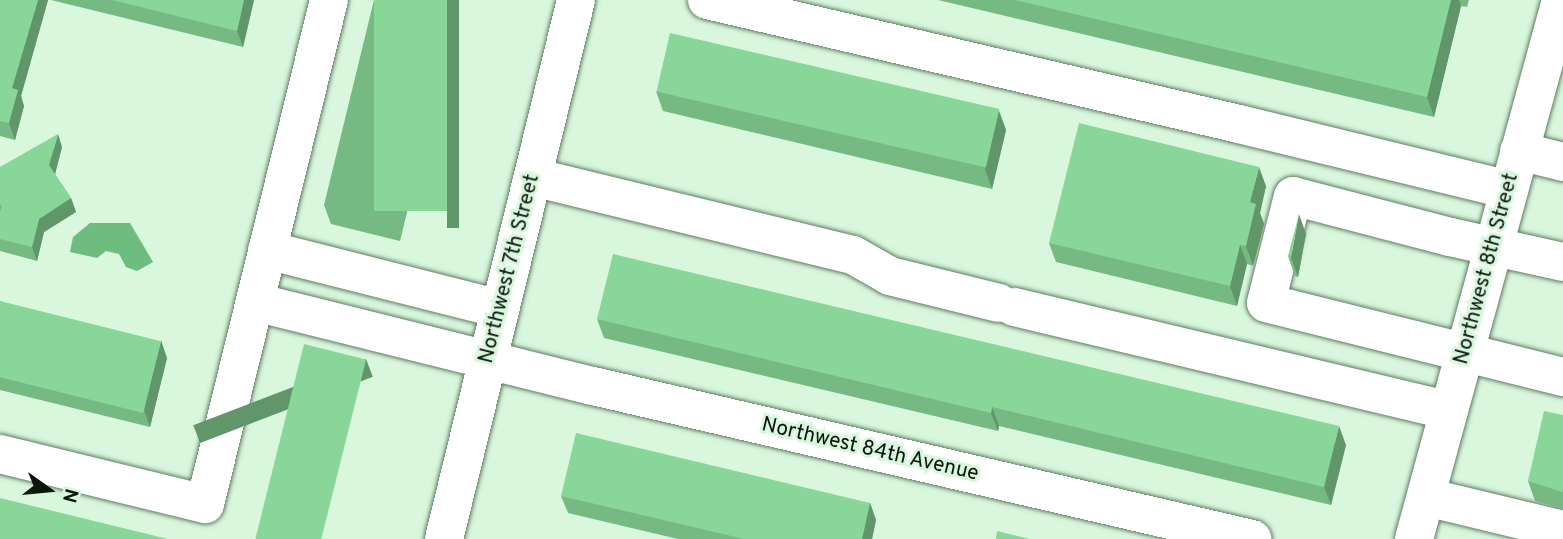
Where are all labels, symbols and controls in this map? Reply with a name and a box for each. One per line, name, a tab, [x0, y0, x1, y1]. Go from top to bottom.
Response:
street label: Northwest 7th Street	[474, 171, 546, 367]
street label: Northwest 8th Street	[1449, 171, 1525, 367]
street label: Northwest 84th Avenue	[759, 413, 981, 487]
north arrow	[14, 455, 84, 525]
text: N	[56, 486, 83, 505]

